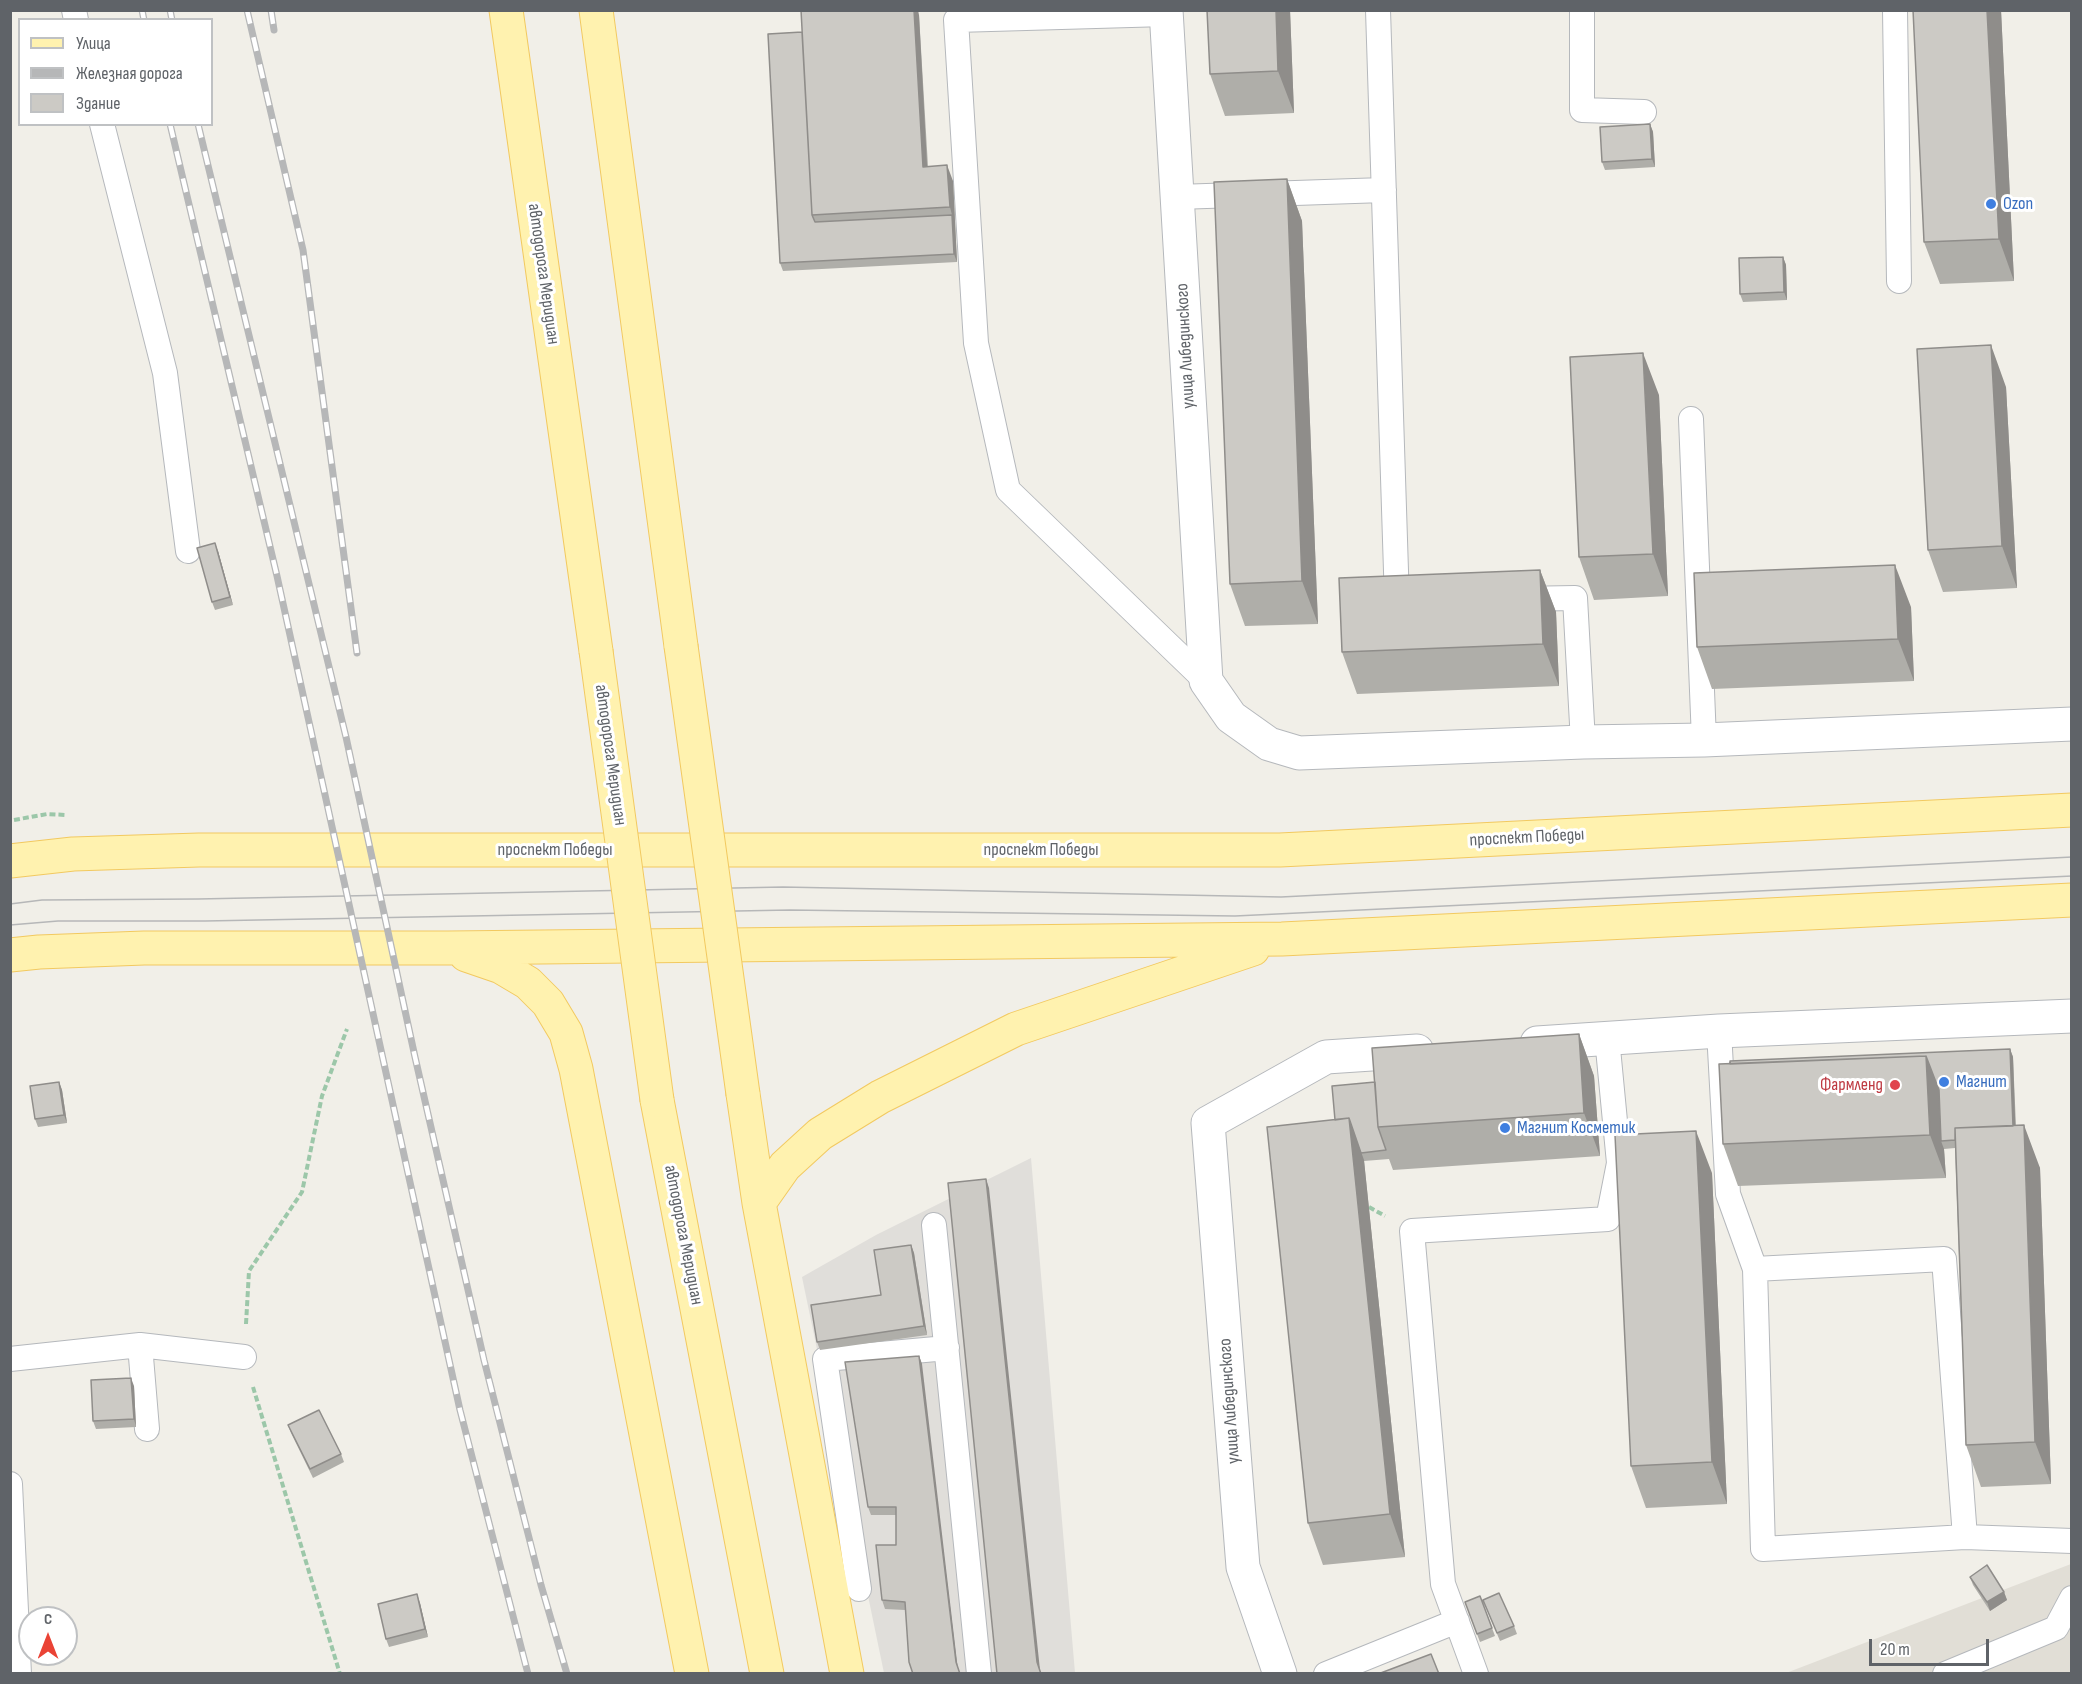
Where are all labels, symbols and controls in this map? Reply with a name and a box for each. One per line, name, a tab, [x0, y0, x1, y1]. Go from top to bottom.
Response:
legend	[18, 18, 213, 126]
text: Улица	[76, 33, 111, 54]
text: Железная дорога	[76, 63, 183, 84]
text: Здание	[76, 93, 121, 114]
place label: Ozon	[2003, 193, 2033, 215]
marker: Ozon	[1984, 197, 1998, 211]
street label: автодорога Меридиан	[522, 202, 564, 346]
street label: улица Либединского	[1172, 283, 1200, 409]
street label: автодорога Меридиан	[589, 683, 631, 827]
street label: проспект Победы	[1469, 824, 1585, 852]
street label: проспект Победы	[498, 839, 612, 861]
street label: проспект Победы	[984, 839, 1098, 861]
place label: Магнит	[1956, 1071, 2007, 1093]
place label: Фармленд	[1820, 1074, 1883, 1096]
marker: Магнит	[1937, 1075, 1951, 1089]
marker: Фармленд	[1888, 1078, 1902, 1092]
place label: Магнит Косметик	[1517, 1117, 1635, 1139]
marker: Магнит Косметик	[1498, 1121, 1512, 1135]
street label: автодорога Меридиан	[659, 1163, 707, 1307]
street label: улица Либединского	[1215, 1338, 1245, 1464]
north arrow	[18, 1606, 78, 1666]
text: С	[44, 1610, 52, 1629]
scale bar	[1872, 1627, 1992, 1665]
text: 20 m	[1880, 1639, 1910, 1660]

